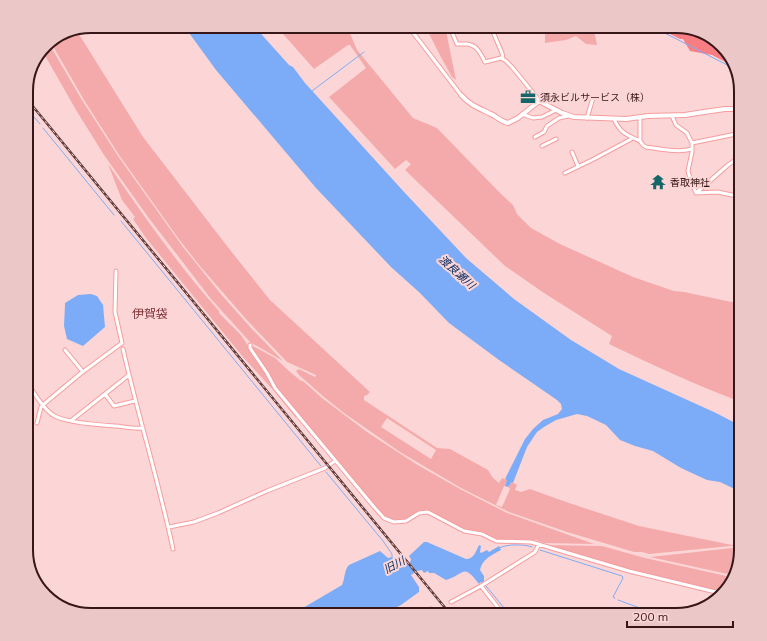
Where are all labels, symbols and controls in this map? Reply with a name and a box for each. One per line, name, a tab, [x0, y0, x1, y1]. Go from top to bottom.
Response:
office icon: 須永ビルサービス（株）	[519, 88, 537, 106]
place label: 須永ビルサービス（株）	[540, 91, 650, 104]
temple icon: 香取神社	[649, 173, 667, 191]
place label: 香取神社	[670, 176, 710, 189]
water label: 渡良瀬川	[436, 252, 479, 293]
district label: 伊賀袋	[132, 306, 168, 321]
water label: 旧川	[381, 553, 408, 576]
scale bar	[627, 603, 733, 629]
text: 200 m	[633, 609, 668, 624]

